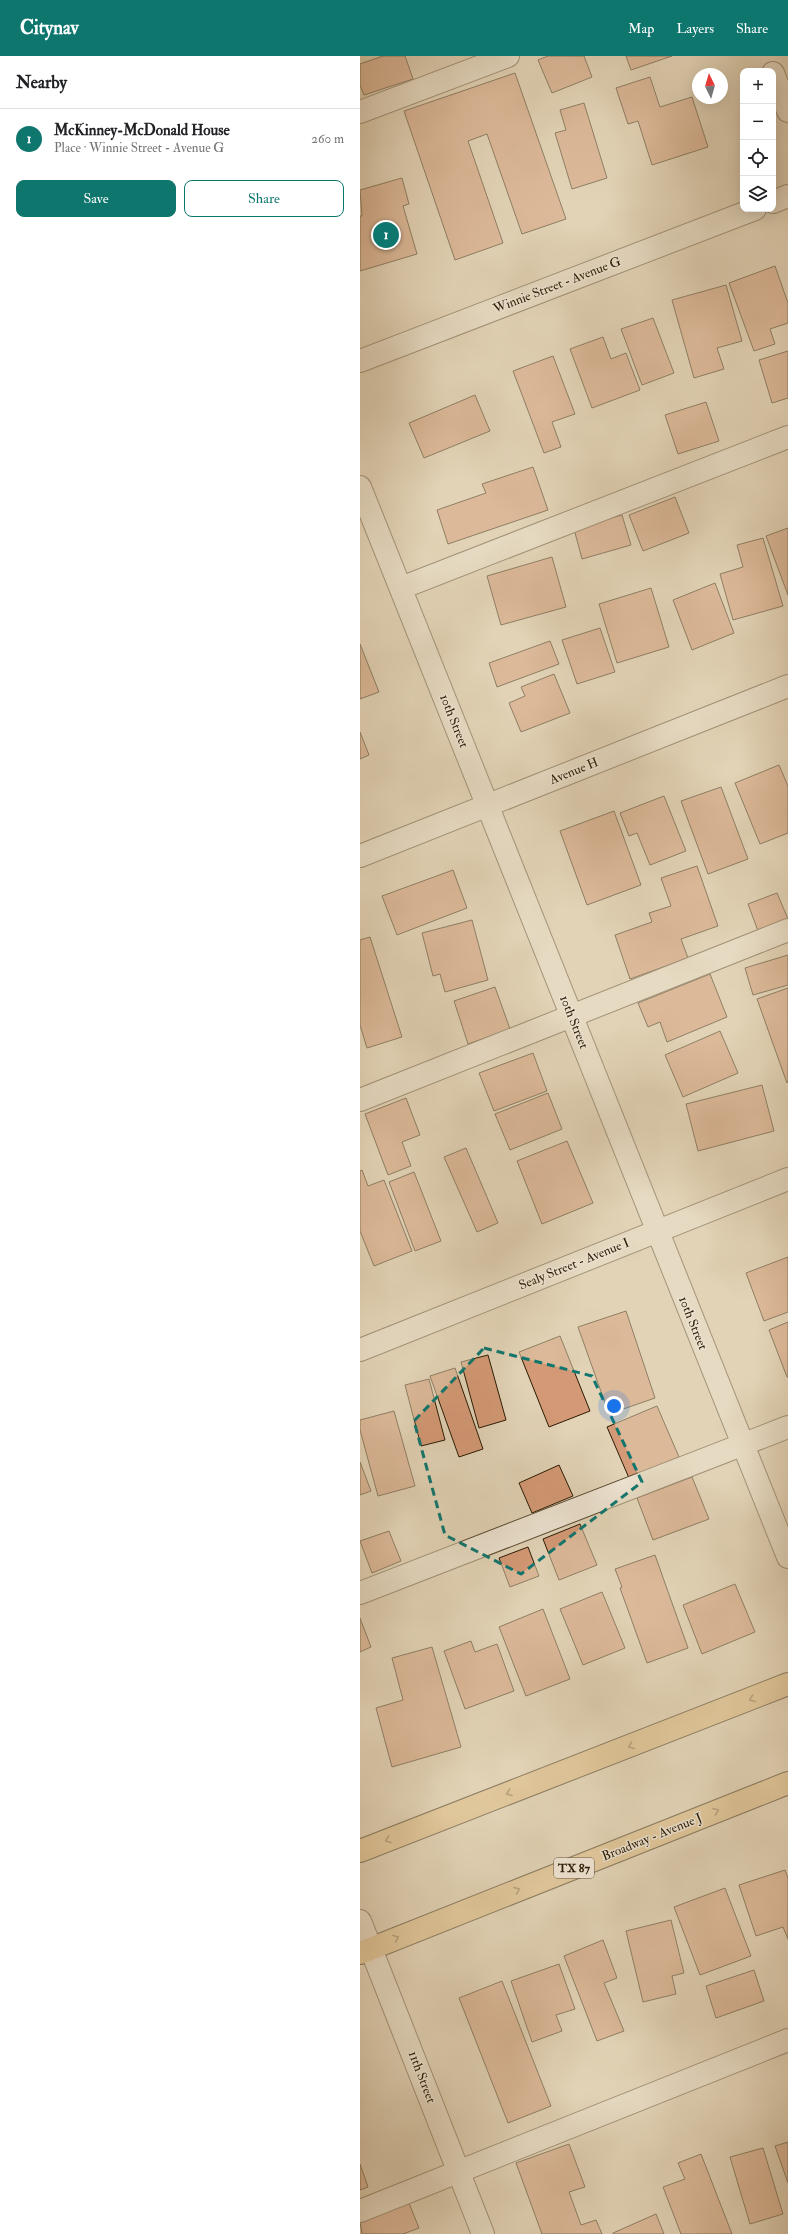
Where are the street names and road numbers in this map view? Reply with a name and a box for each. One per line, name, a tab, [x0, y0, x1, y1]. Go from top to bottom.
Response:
street label: Winnie Street - Avenue G	[490, 253, 623, 317]
street label: 10th Street	[436, 692, 472, 750]
street label: Avenue H	[546, 754, 601, 788]
street label: 10th Street	[556, 993, 592, 1051]
street label: Sealy Street - Avenue I	[516, 1235, 632, 1294]
street label: 10th Street	[675, 1294, 711, 1352]
street label: Broadway - Avenue J	[600, 1810, 705, 1865]
road number: TX 87	[554, 1858, 594, 1878]
street label: 11th Street	[405, 2049, 439, 2105]

